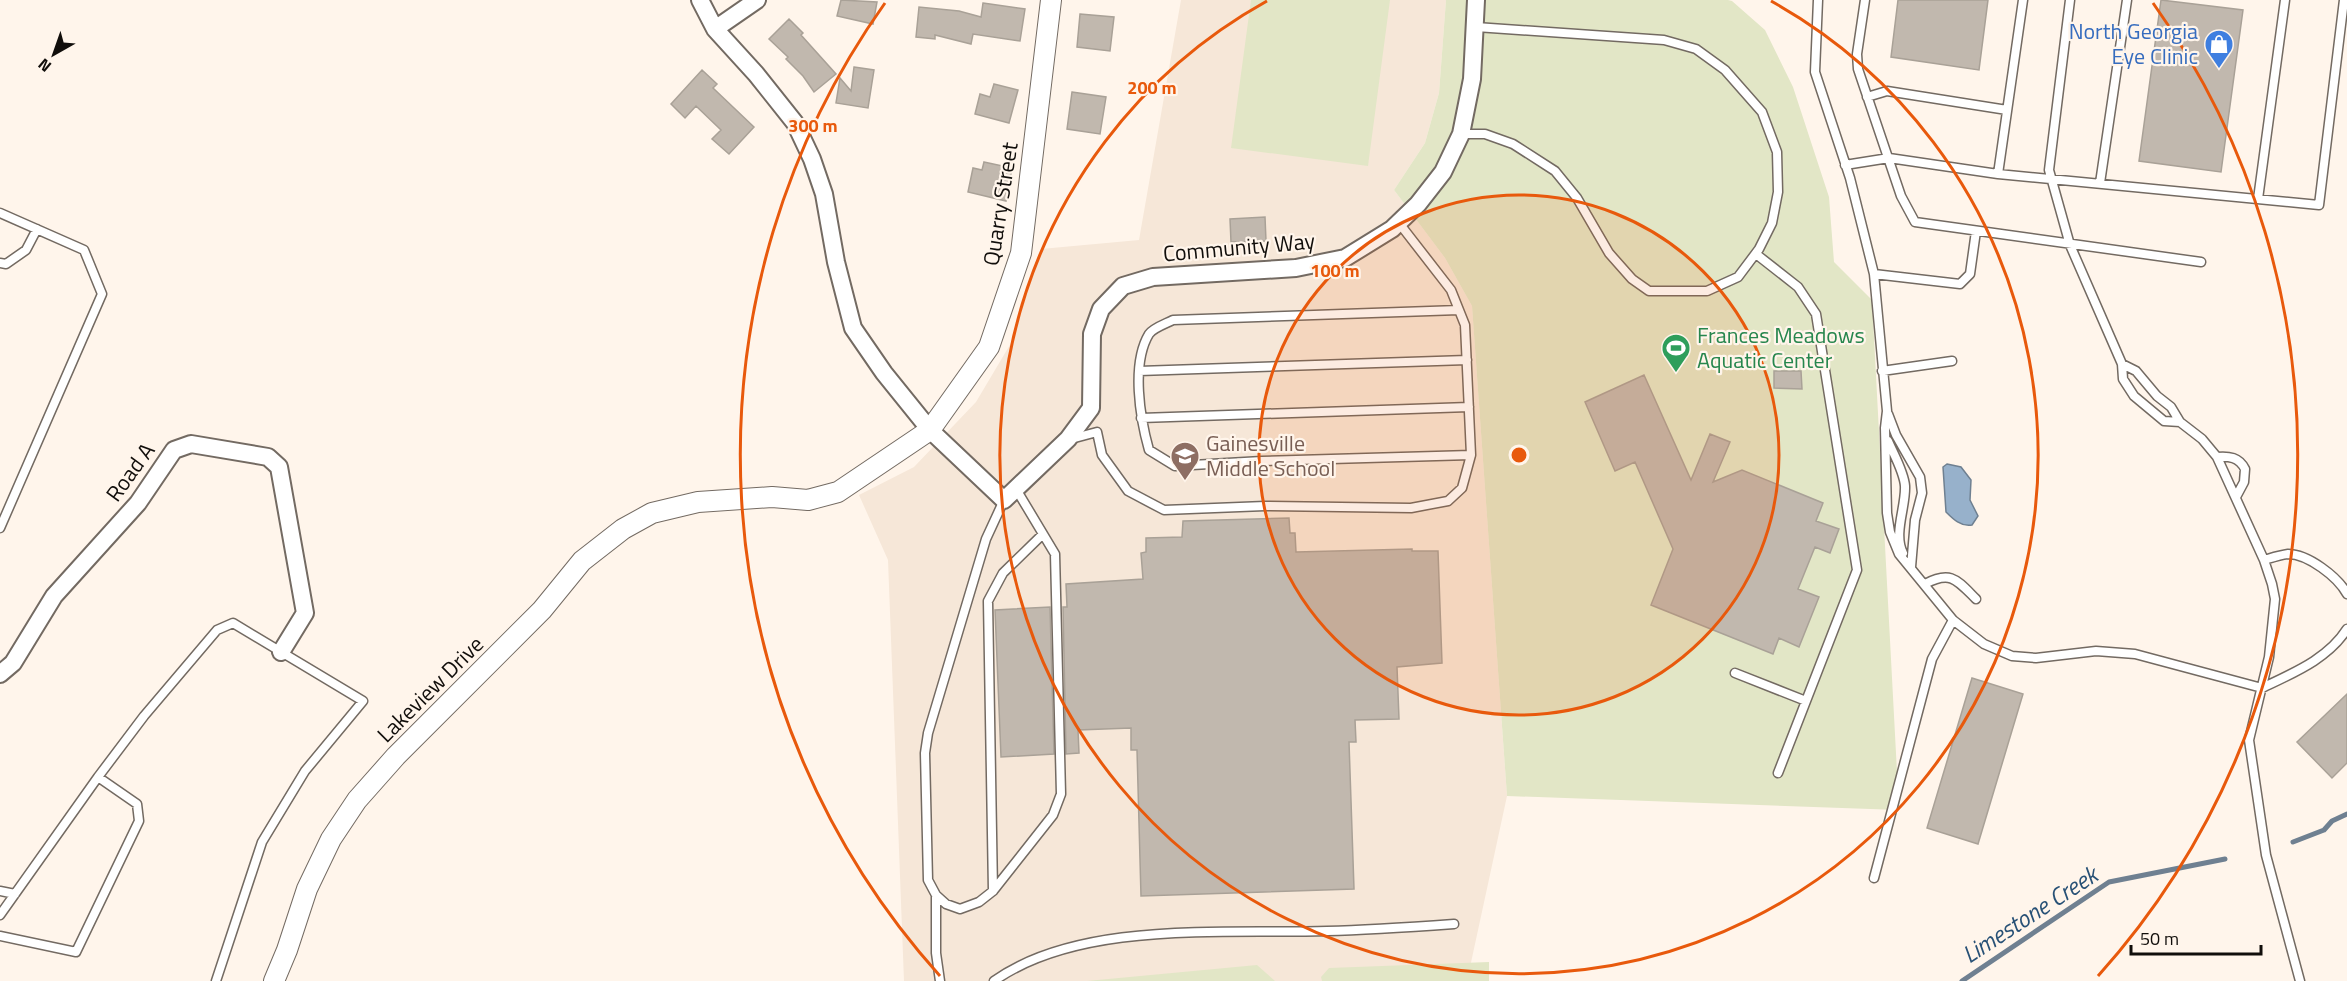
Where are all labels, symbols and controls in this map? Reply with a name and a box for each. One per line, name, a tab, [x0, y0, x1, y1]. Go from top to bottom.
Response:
place label: North Georgia Eye Clinic	[2069, 14, 2198, 73]
north arrow	[24, 24, 84, 84]
shop icon: North Georgia Eye Clinic	[2203, 28, 2235, 70]
text: N	[32, 53, 56, 78]
text: 200 m	[1127, 74, 1177, 101]
text: 300 m	[788, 112, 838, 139]
street label: Quarry Street	[973, 140, 1027, 268]
street label: Community Way	[1162, 223, 1317, 271]
text: 100 m	[1310, 257, 1360, 284]
place label: Frances Meadows Aquatic Center	[1697, 318, 1865, 377]
sports icon: Frances Meadows Aquatic Center	[1660, 332, 1692, 374]
place label: Gainesville Middle School	[1206, 426, 1335, 485]
street label: Road A	[97, 435, 163, 509]
school or university icon: Gainesville Middle School	[1169, 440, 1201, 482]
centre of rings	[1509, 445, 1529, 465]
street label: Lakeview Drive	[369, 628, 491, 750]
water label: Limestone Creek	[1955, 855, 2107, 972]
scale bar	[2131, 918, 2262, 956]
text: 50 m	[2140, 925, 2179, 952]

